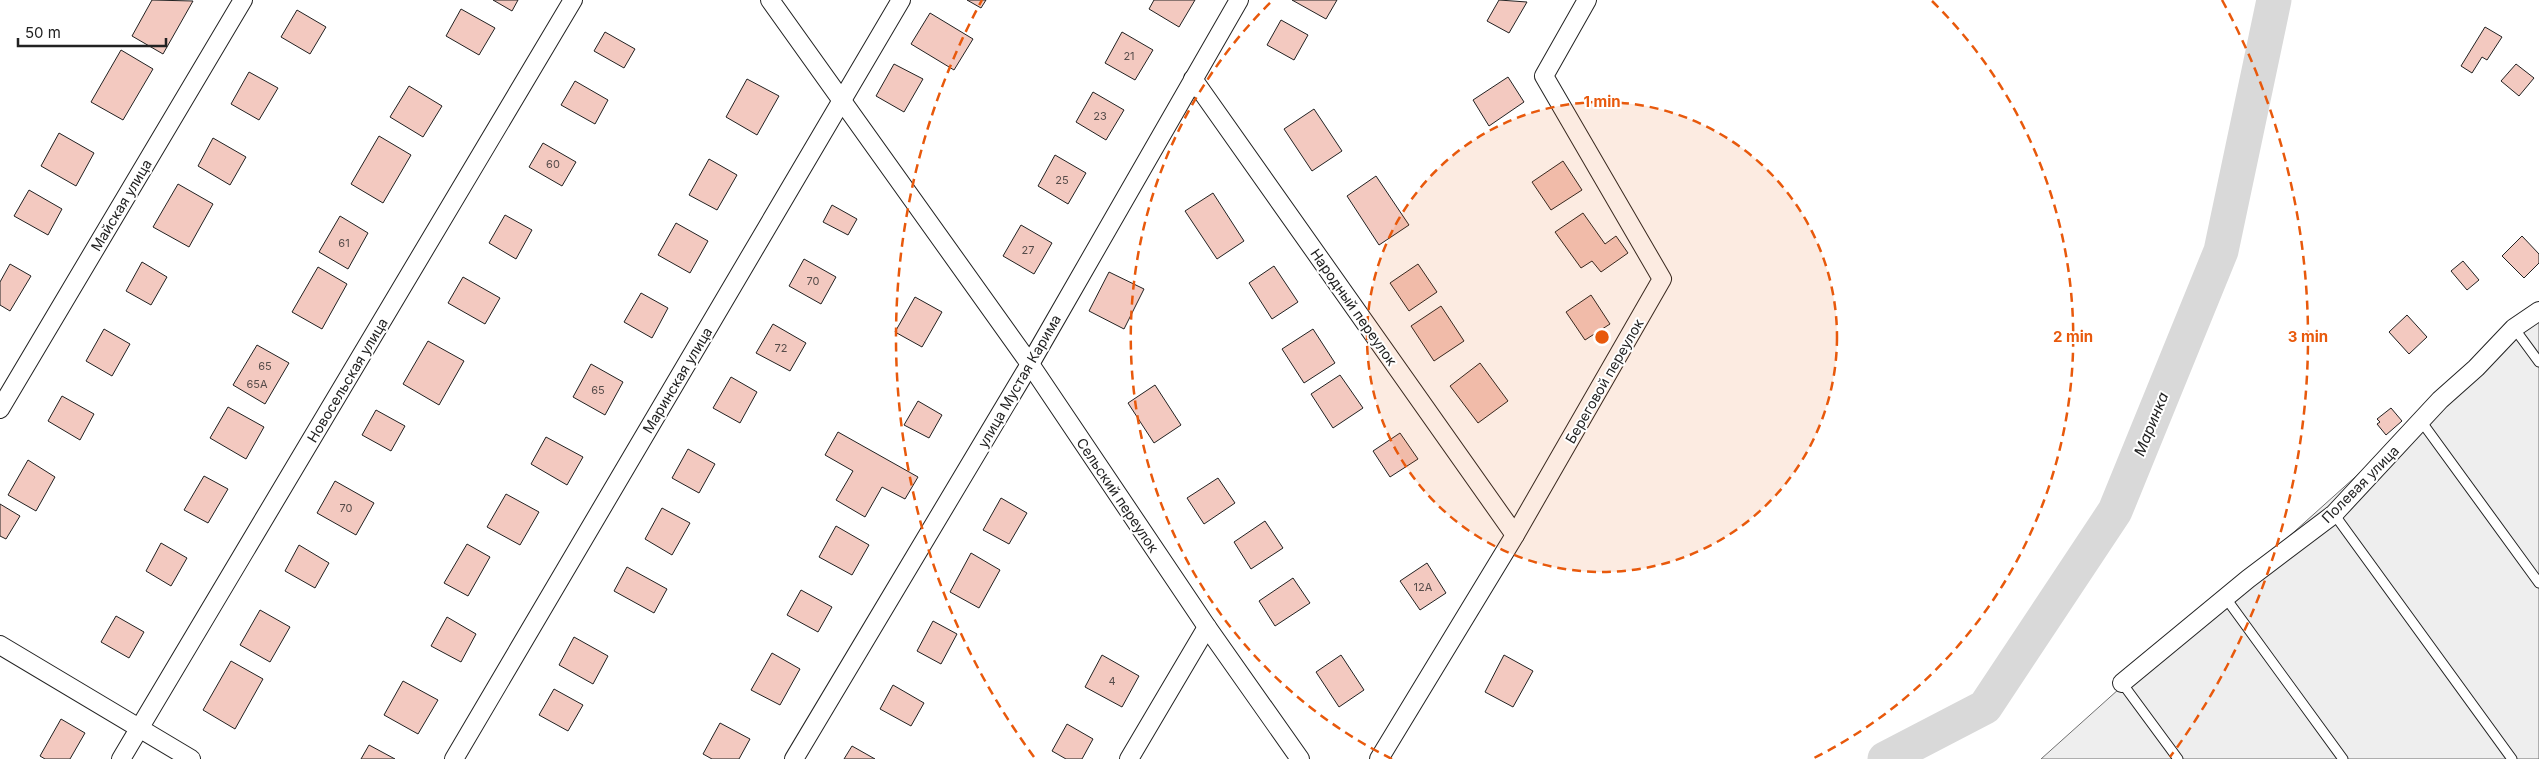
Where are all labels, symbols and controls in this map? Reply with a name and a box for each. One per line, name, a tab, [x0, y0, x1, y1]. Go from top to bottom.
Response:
scale bar	[18, 15, 165, 47]
text: 50 m	[25, 23, 61, 42]
house number: 21	[1123, 49, 1135, 63]
text: 1 min	[1583, 92, 1621, 111]
house number: 23	[1093, 109, 1107, 123]
street label: Майская улица	[87, 156, 155, 254]
house number: 60	[546, 157, 560, 171]
house number: 25	[1055, 173, 1069, 187]
house number: 61	[338, 236, 350, 250]
house number: 27	[1022, 243, 1034, 257]
street label: Народный переулок	[1307, 245, 1401, 369]
house number: 70	[807, 274, 820, 288]
street label: улица Мустая Карима	[974, 311, 1064, 451]
street label: Новосельская улица	[303, 315, 391, 445]
street label: Береговой переулок	[1561, 315, 1647, 446]
street label: Маринская улица	[639, 324, 715, 436]
text: 2 min	[2053, 327, 2093, 346]
text: 3 min	[2288, 327, 2328, 346]
centre of rings	[1593, 328, 1611, 346]
house number: 72	[775, 341, 787, 355]
house number: 65	[258, 359, 272, 373]
house number: 65А	[246, 377, 268, 391]
house number: 65	[591, 383, 605, 397]
water label: Маринка	[2130, 389, 2172, 459]
street label: Сельский переулок	[1073, 435, 1163, 556]
street label: Полевая улица	[2318, 442, 2402, 526]
house number: 70	[340, 501, 353, 515]
house number: 12А	[1414, 580, 1433, 594]
house number: 4	[1108, 674, 1116, 688]

